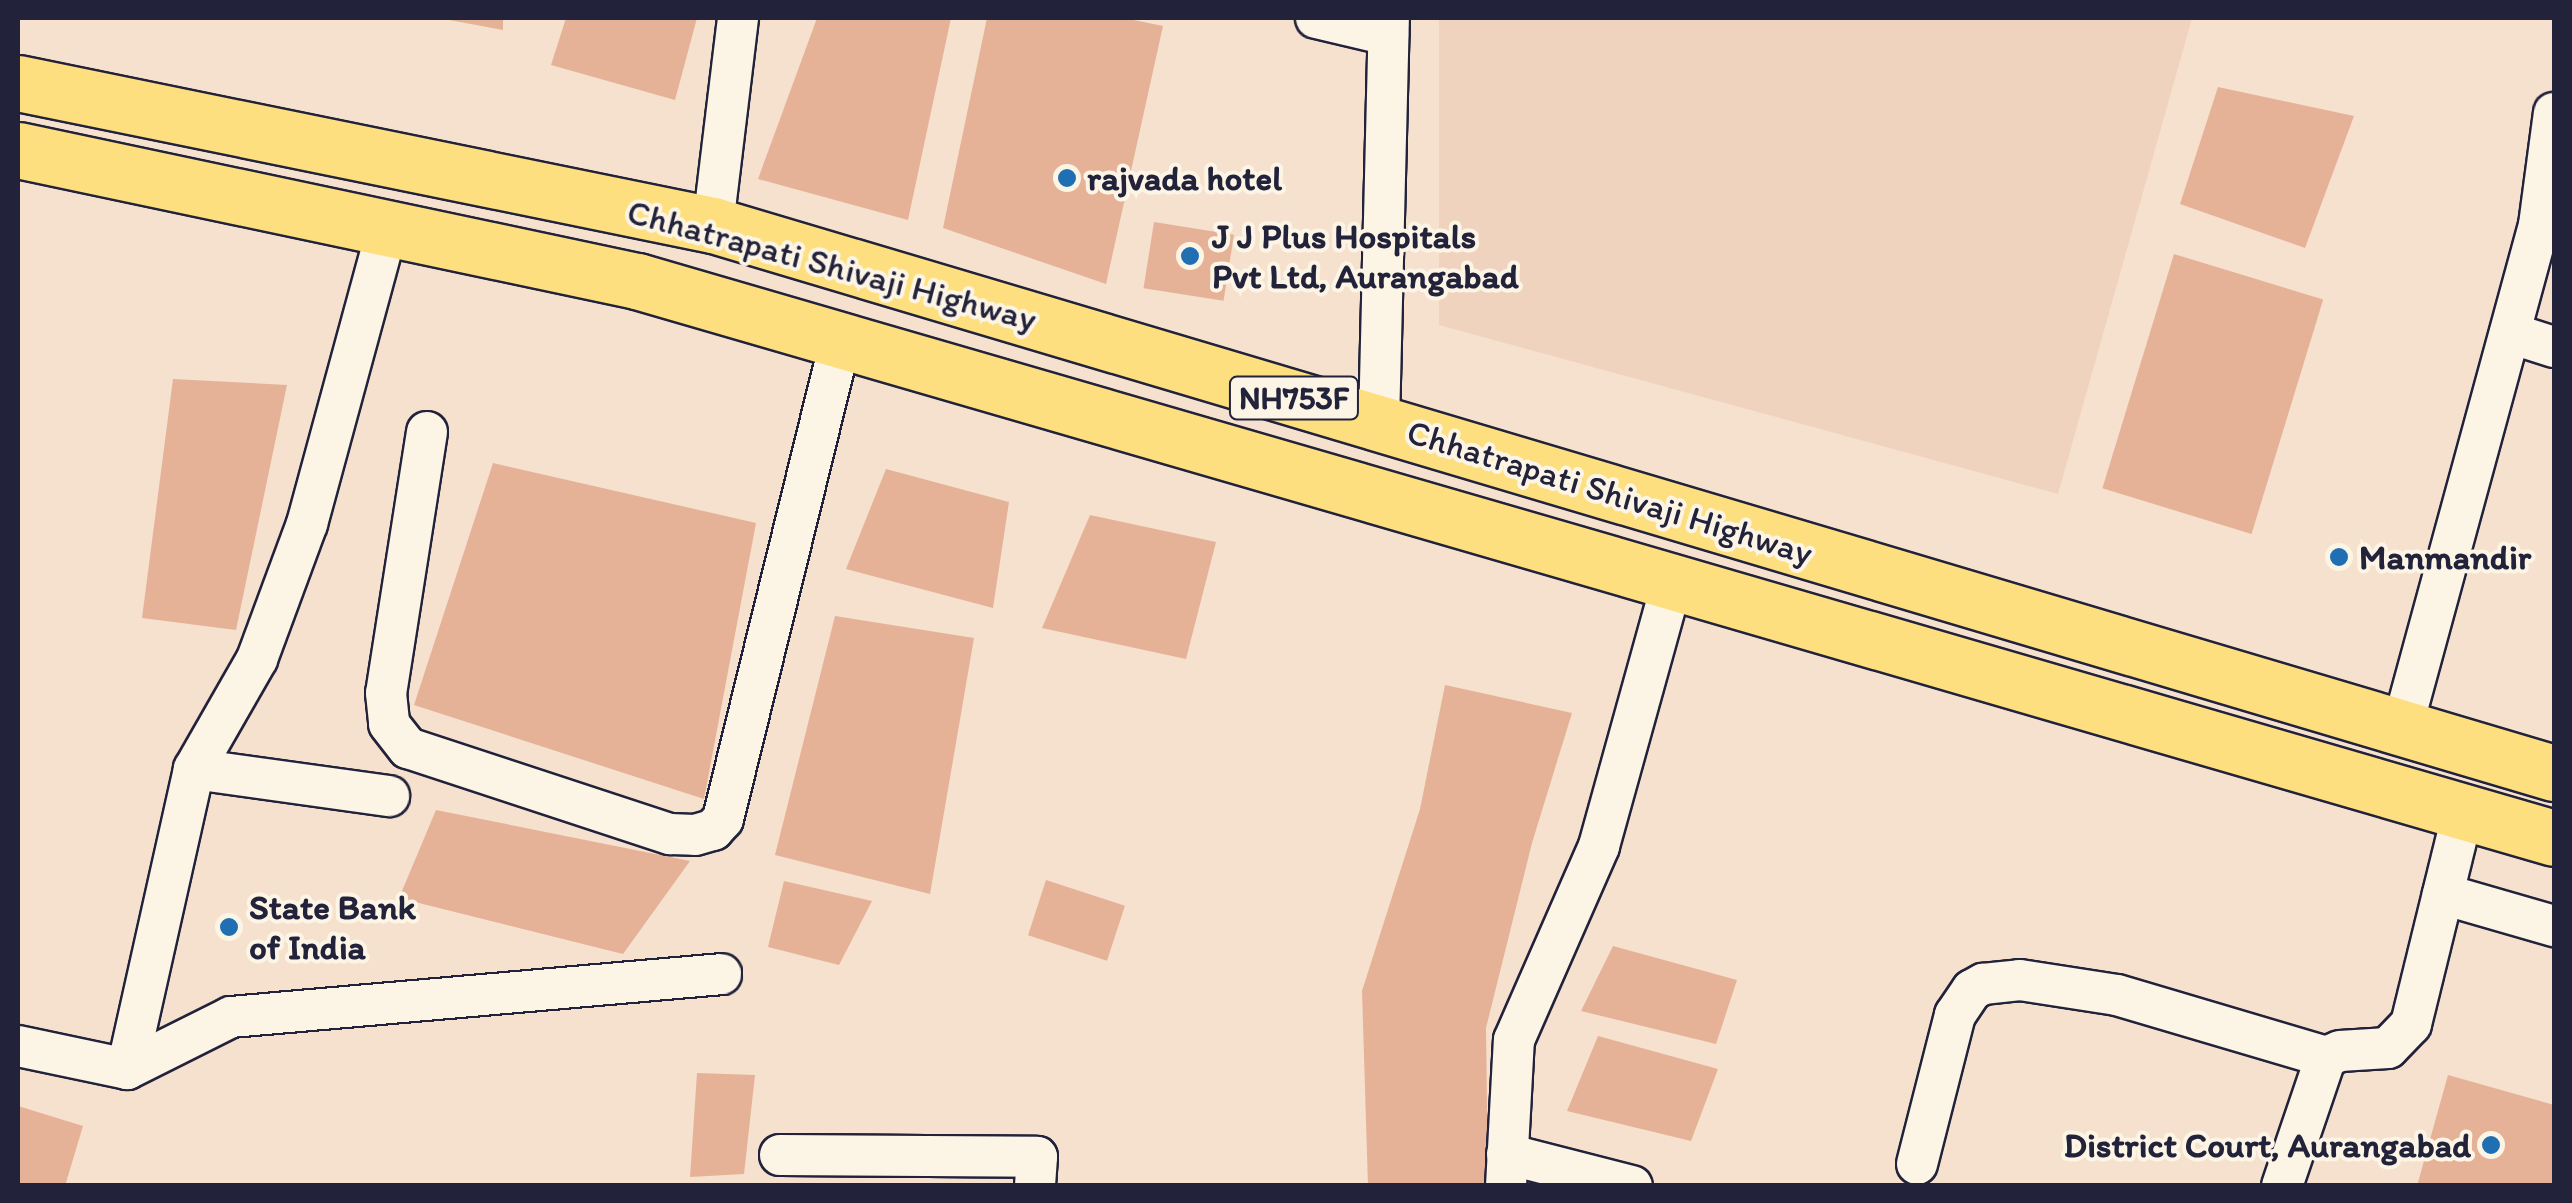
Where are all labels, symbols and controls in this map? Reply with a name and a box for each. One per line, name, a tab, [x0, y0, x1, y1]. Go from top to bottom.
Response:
place label: rajvada hotel	[1087, 157, 1283, 199]
marker: rajvada hotel	[1056, 167, 1078, 189]
street label: Chhatrapati Shivaji Highway	[624, 190, 1040, 340]
place label: J J Plus Hospitals Pvt Ltd, Aurangabad	[1212, 215, 1517, 297]
marker: J J Plus Hospitals Pvt Ltd, Aurangabad	[1177, 243, 1203, 269]
road number: NH753F	[1226, 371, 1362, 425]
street label: Chhatrapati Shivaji Highway	[1403, 411, 1817, 573]
place label: Manmandir	[2359, 536, 2531, 578]
marker: Manmandir	[2328, 546, 2350, 568]
place label: State Bank of India	[249, 886, 416, 968]
marker: State Bank of India	[218, 916, 240, 938]
place label: District Court, Aurangabad	[2065, 1124, 2471, 1166]
marker: District Court, Aurangabad	[2480, 1134, 2502, 1156]

